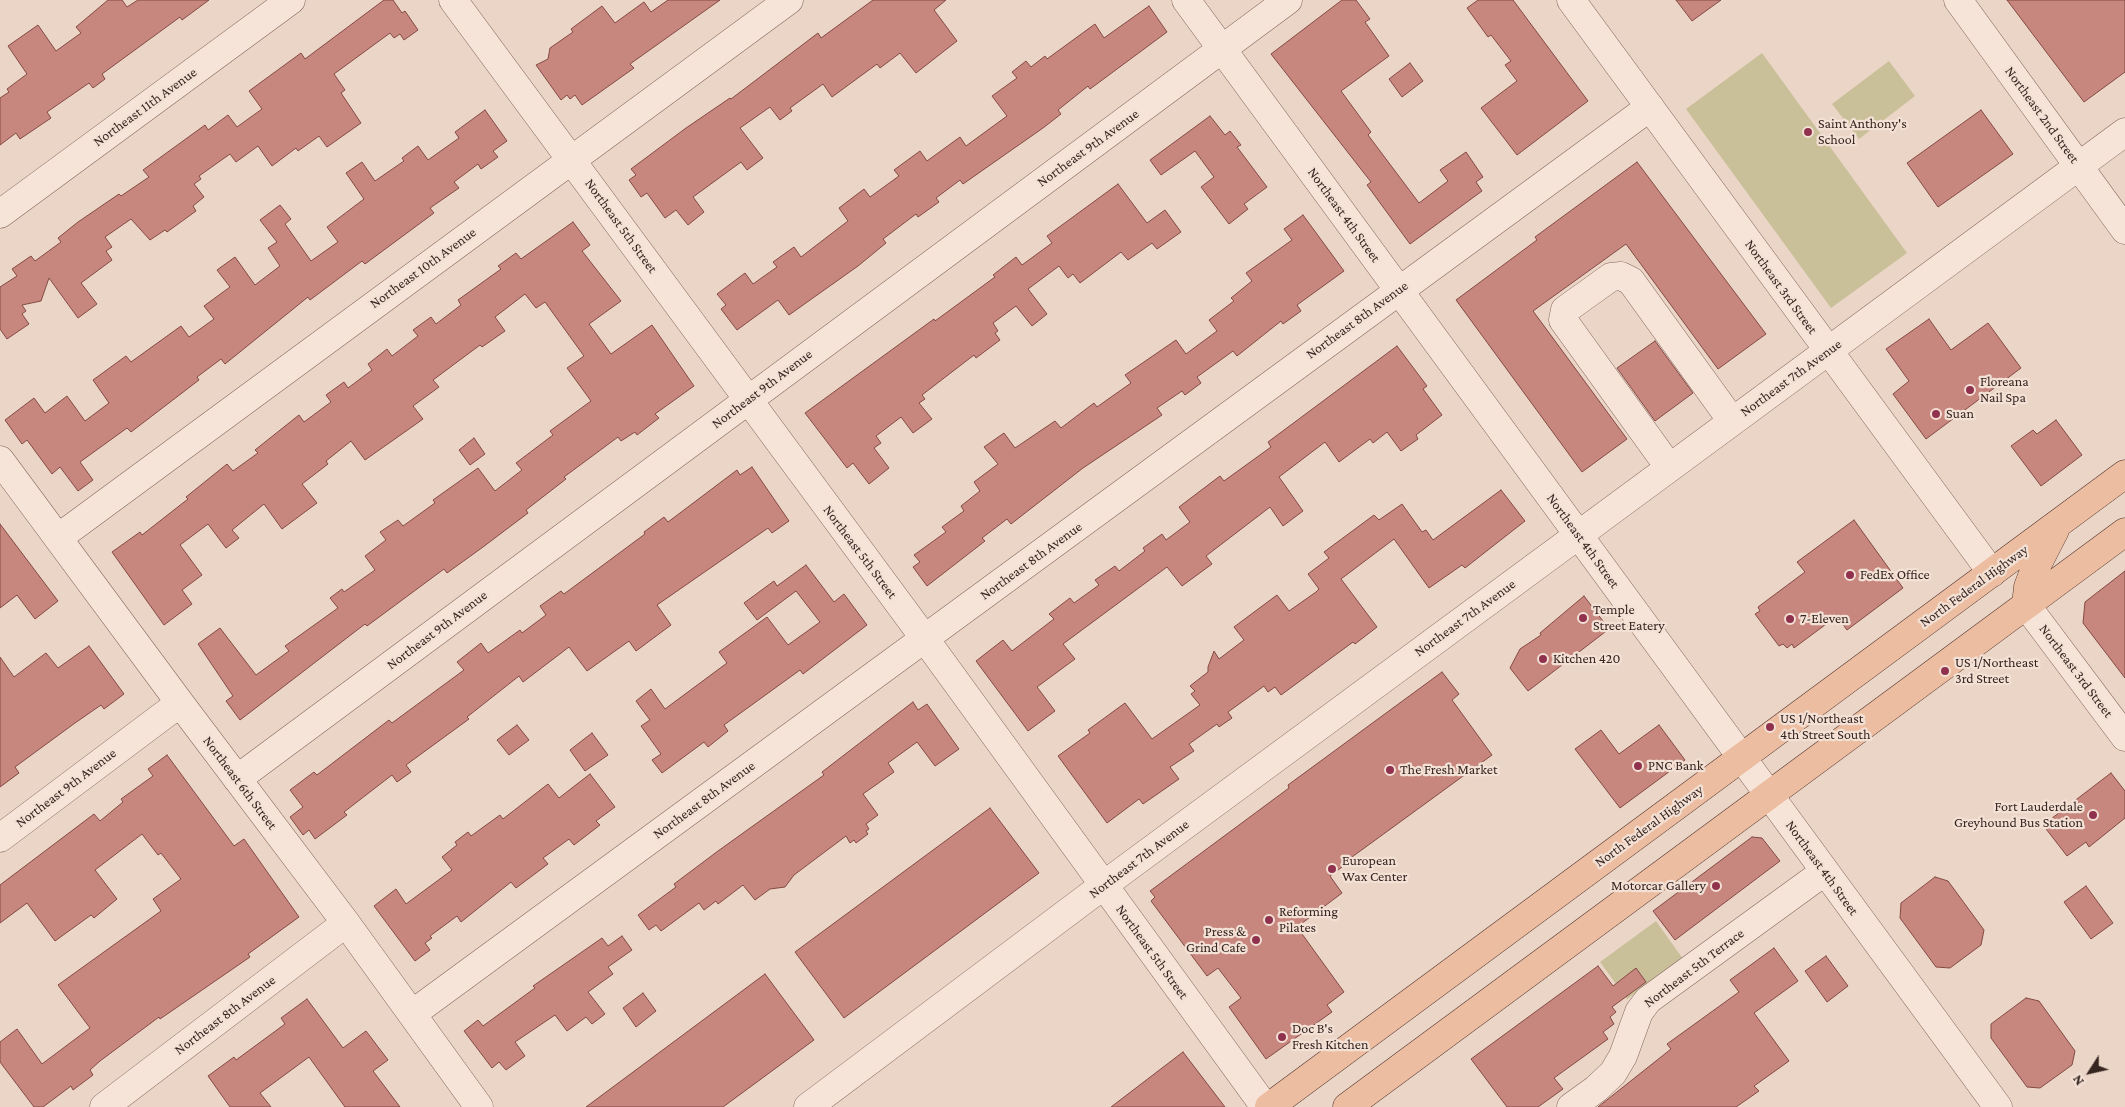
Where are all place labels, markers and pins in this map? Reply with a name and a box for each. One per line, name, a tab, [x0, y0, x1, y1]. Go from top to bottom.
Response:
place label: Saint Anthony's School	[1818, 116, 1907, 148]
marker: Saint Anthony's School	[1802, 126, 1814, 138]
place label: Floreana Nail Spa	[1980, 374, 2029, 407]
marker: Floreana Nail Spa	[1964, 384, 1976, 396]
place label: Suan	[1946, 406, 1974, 422]
marker: Suan	[1930, 408, 1942, 420]
place label: FedEx Office	[1860, 567, 1930, 583]
marker: FedEx Office	[1844, 569, 1856, 581]
place label: Temple Street Eatery	[1593, 602, 1665, 634]
place label: 7-Eleven	[1800, 611, 1849, 627]
marker: Temple Street Eatery	[1577, 612, 1589, 624]
marker: 7-Eleven	[1784, 613, 1796, 625]
place label: Kitchen 420	[1553, 651, 1620, 667]
marker: Kitchen 420	[1537, 653, 1549, 665]
place label: US 1/Northeast 3rd Street	[1955, 655, 2038, 688]
marker: US 1/Northeast 3rd Street	[1939, 665, 1951, 677]
place label: US 1/Northeast 4th Street South	[1780, 711, 1870, 744]
marker: US 1/Northeast 4th Street South	[1764, 721, 1776, 733]
place label: PNC Bank	[1648, 758, 1703, 774]
marker: PNC Bank	[1632, 760, 1644, 772]
place label: The Fresh Market	[1400, 762, 1498, 778]
marker: The Fresh Market	[1384, 764, 1396, 776]
place label: Fort Lauderdale Greyhound Bus Station	[1954, 799, 2083, 832]
marker: Fort Lauderdale Greyhound Bus Station	[2087, 809, 2099, 821]
place label: European Wax Center	[1342, 853, 1407, 886]
marker: European Wax Center	[1326, 863, 1338, 875]
place label: Motorcar Gallery	[1611, 878, 1706, 894]
marker: Motorcar Gallery	[1710, 880, 1722, 892]
place label: Reforming Pilates	[1279, 904, 1338, 936]
marker: Reforming Pilates	[1263, 914, 1275, 926]
place label: Press & Grind Cafe	[1186, 924, 1246, 956]
marker: Press & Grind Cafe	[1250, 934, 1262, 946]
place label: Doc B's Fresh Kitchen	[1292, 1021, 1368, 1054]
marker: Doc B's Fresh Kitchen	[1276, 1031, 1288, 1043]

